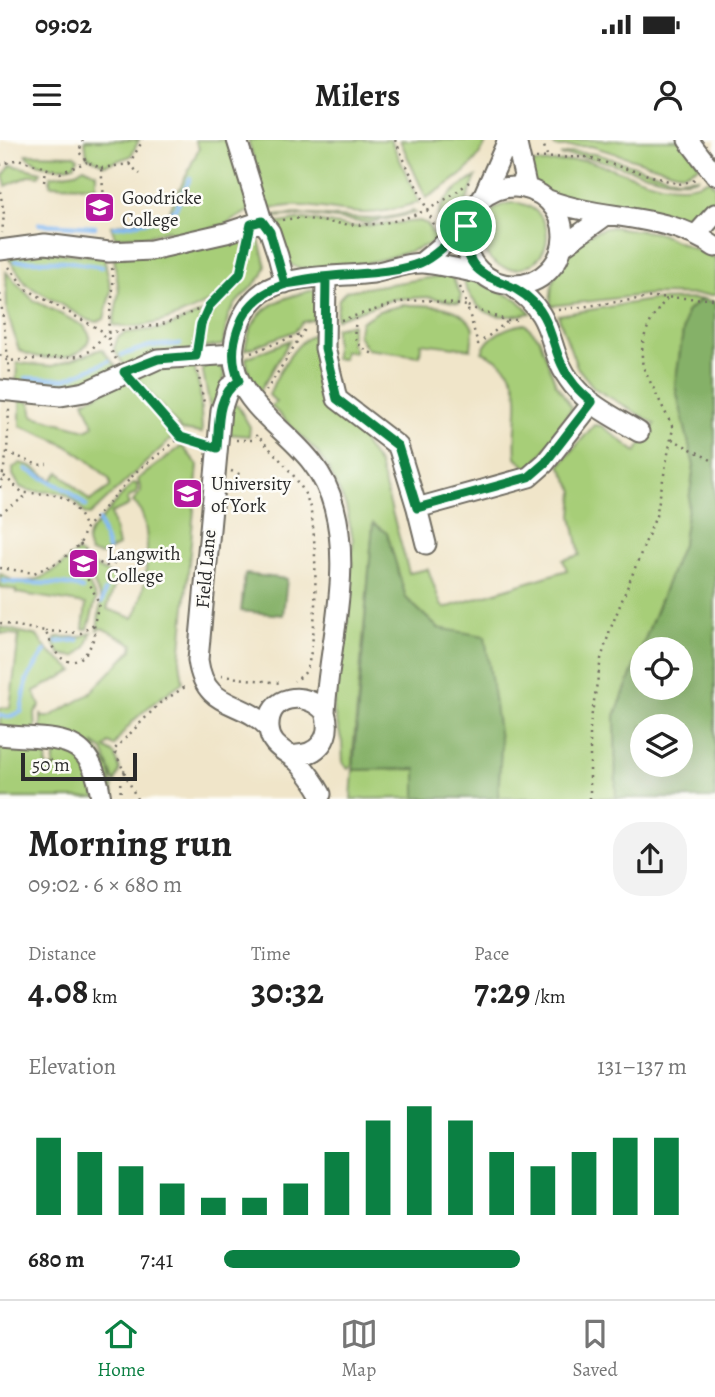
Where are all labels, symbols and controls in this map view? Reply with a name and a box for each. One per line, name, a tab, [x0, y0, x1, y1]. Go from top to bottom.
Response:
text: 09:02	[35, 7, 92, 42]
text: Milers	[315, 73, 400, 117]
icon: menu	[28, 76, 66, 114]
icon: person	[649, 76, 687, 114]
place label: Goodricke College	[122, 185, 202, 233]
school or university icon: Goodricke College	[82, 191, 116, 225]
pin	[436, 196, 496, 256]
icon: arrive	[447, 207, 485, 245]
place label: University of York	[211, 471, 292, 519]
school or university icon: University of York	[171, 477, 205, 511]
street label: Field Lane	[190, 528, 222, 610]
place label: Langwith College	[107, 541, 181, 589]
school or university icon: Langwith College	[67, 547, 101, 581]
map controls	[630, 637, 693, 777]
button: locate	[630, 637, 693, 700]
button: layers	[630, 714, 693, 777]
scale bar	[21, 750, 136, 781]
text: 50 m	[32, 752, 70, 778]
text: Morning run	[28, 817, 232, 869]
button: share	[613, 822, 687, 896]
text: 09:02 · 6 × 680 m	[28, 869, 182, 900]
text: Distance	[28, 941, 96, 967]
text: Time	[251, 941, 290, 967]
text: Pace	[474, 941, 509, 967]
text: 4.08	[28, 967, 88, 1015]
text: 30:32	[251, 967, 324, 1015]
text: 7:29	[474, 967, 530, 1015]
text: km	[88, 984, 118, 1010]
text: /km	[530, 984, 566, 1010]
text: Elevation	[28, 1051, 116, 1082]
text: 131–137 m	[597, 1051, 687, 1082]
text: 680 m	[28, 1244, 85, 1275]
text: 7:41	[140, 1244, 173, 1275]
tab: Home	[97, 1315, 145, 1383]
tab: Map	[340, 1315, 378, 1383]
tab: Saved	[573, 1315, 618, 1383]

